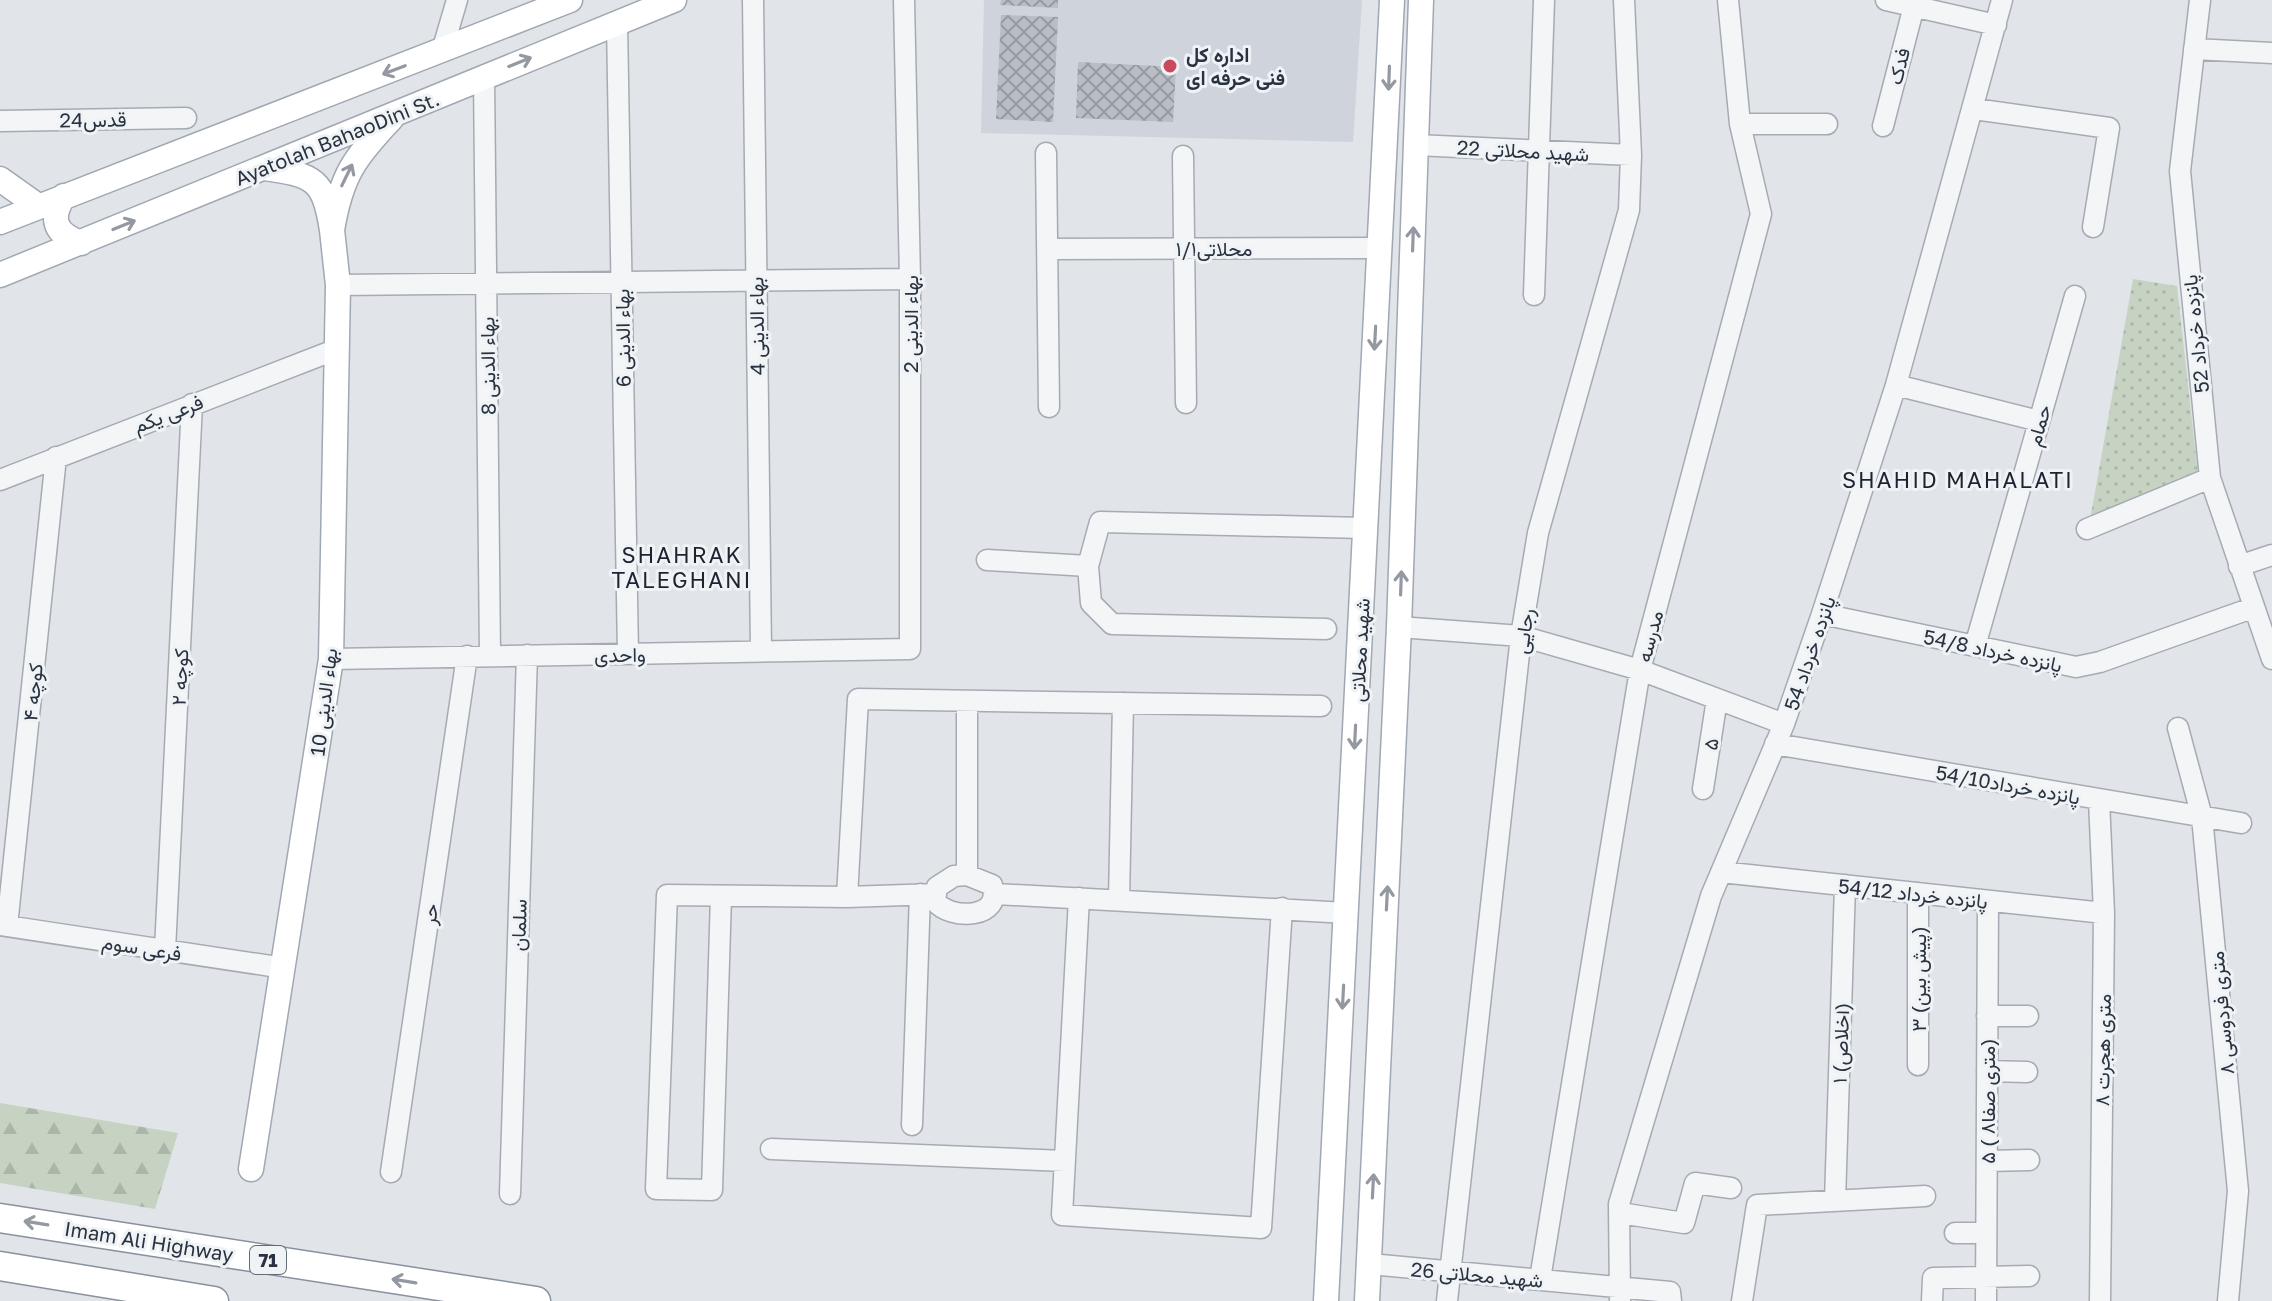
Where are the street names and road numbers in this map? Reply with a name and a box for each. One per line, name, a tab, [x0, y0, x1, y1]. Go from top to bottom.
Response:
street label: فدک	[1882, 45, 1914, 87]
street label: Ayatolah BahaoDini St.	[231, 86, 443, 190]
street label: قدس24	[59, 106, 127, 133]
street label: شهید محلاتی 22	[1456, 135, 1590, 167]
street label: محلاتی۱/۱	[1176, 236, 1252, 261]
street label: پانزده خرداد 52	[2177, 273, 2216, 394]
street label: بهاء الدینی 2	[898, 275, 924, 373]
street label: بهاء الدینی 4	[743, 277, 771, 375]
street label: بهاء الدینی 6	[609, 289, 637, 387]
street label: بهاء الدینی 8	[474, 317, 502, 415]
street label: فرعی یکم	[130, 389, 207, 439]
street label: حمام	[2021, 402, 2057, 449]
street label: پانزده خرداد 54	[1778, 593, 1843, 714]
street label: شهید محلاتی	[1344, 597, 1376, 703]
street label: رجایی	[1508, 607, 1540, 656]
street label: مدرسه	[1631, 607, 1669, 665]
street label: پانزده خرداد 54/8	[1921, 624, 2065, 679]
street label: واحدی	[594, 642, 646, 668]
street label: بهاء الدینی 10	[304, 647, 343, 757]
street label: کوچه ۲	[166, 648, 195, 706]
street label: کوچه ۴	[17, 662, 50, 722]
street label: ۵	[1697, 736, 1723, 752]
street label: پانزده خرداد54/10	[1933, 760, 2082, 811]
street label: پانزده خرداد 54/12	[1837, 873, 1989, 916]
street label: سلمان	[505, 898, 531, 952]
street label: حر	[416, 902, 444, 927]
street label: ۳ (پیش بین)	[1906, 926, 1933, 1032]
street label: فرعی سوم	[100, 929, 184, 967]
street label: ۸ متری فردوسی	[2204, 950, 2240, 1076]
street label: ۸ متری هجرت	[2089, 993, 2117, 1107]
street label: ۱ (اخلاص)	[1827, 1002, 1854, 1084]
street label: ۵ ( ۸متری صفا)	[1975, 1038, 2001, 1164]
street label: Imam Ali Highway	[63, 1216, 235, 1266]
road number: 71	[250, 1246, 286, 1274]
street label: شهید محلاتی 26	[1410, 1256, 1544, 1294]

